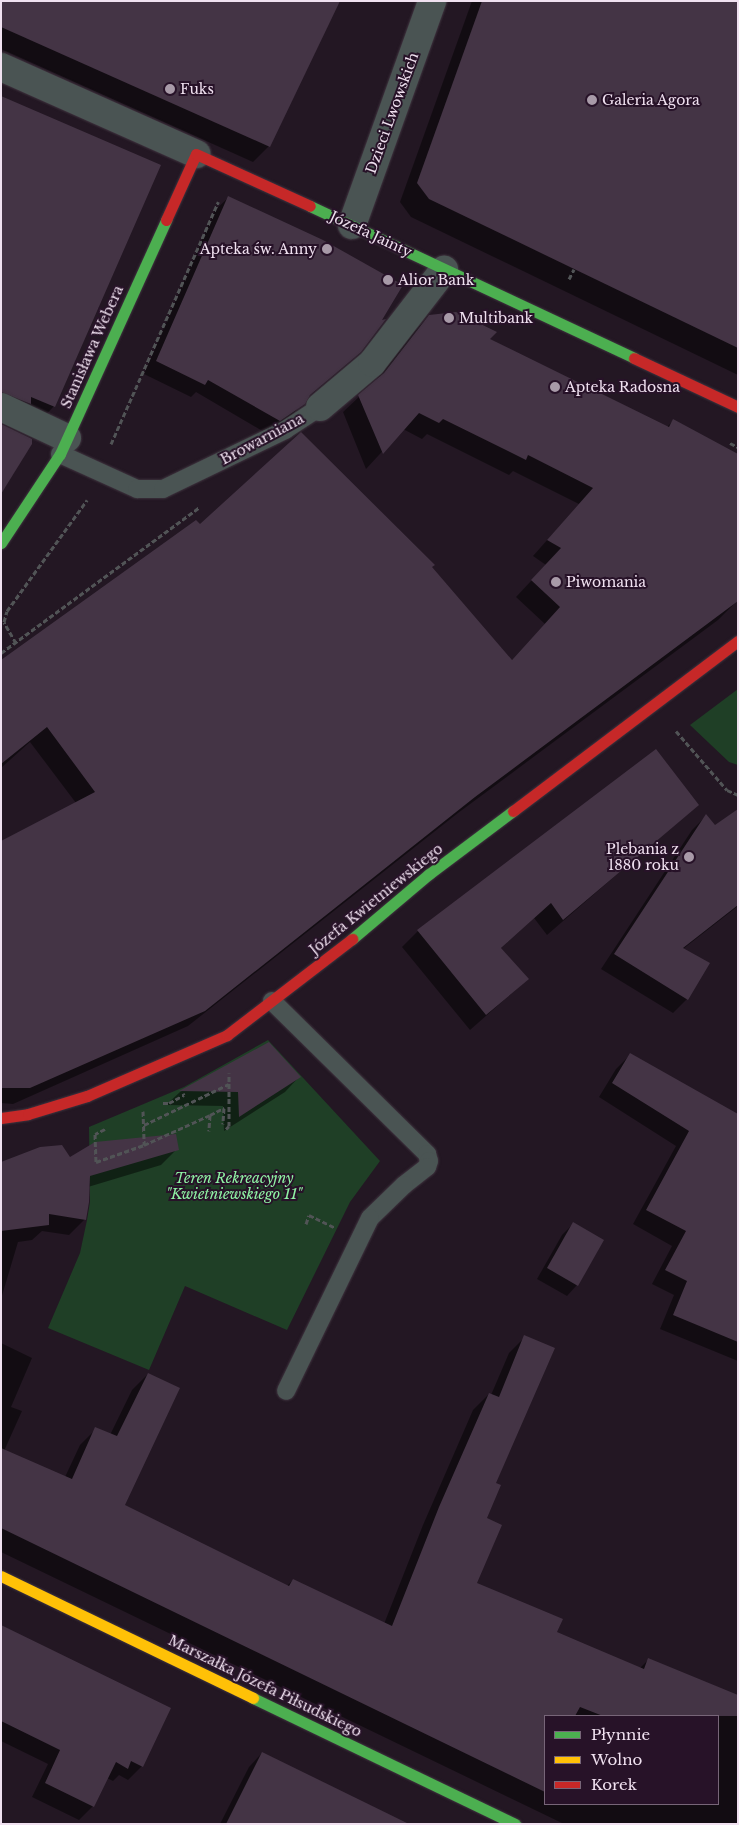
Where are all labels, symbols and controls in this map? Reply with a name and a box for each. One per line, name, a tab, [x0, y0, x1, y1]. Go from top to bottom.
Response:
street label: Dzieci Lwowskich	[362, 50, 422, 176]
place label: Fuks	[180, 81, 214, 97]
marker: Fuks	[164, 83, 176, 95]
place label: Galeria Agora	[602, 92, 700, 108]
marker: Galeria Agora	[586, 94, 598, 106]
street label: Józefa Jainty	[327, 208, 415, 260]
place label: Apteka św. Anny	[199, 241, 317, 257]
marker: Apteka św. Anny	[321, 243, 333, 255]
place label: Alior Bank	[398, 272, 475, 288]
marker: Alior Bank	[382, 274, 394, 286]
street label: Stanisława Webera	[57, 283, 127, 411]
place label: Multibank	[459, 310, 533, 326]
marker: Multibank	[443, 312, 455, 324]
place label: Apteka Radosna	[565, 379, 680, 395]
marker: Apteka Radosna	[549, 381, 561, 393]
street label: Browarniana	[217, 410, 307, 468]
place label: Piwomania	[566, 574, 646, 590]
marker: Piwomania	[550, 576, 562, 588]
street label: Józefa Kwietniewskiego	[306, 840, 446, 958]
place label: Plebania z 1880 roku	[606, 841, 679, 874]
marker: Plebania z 1880 roku	[683, 851, 695, 863]
park label: Teren Rekreacyjny "Kwietniewskiego 11"	[166, 1170, 302, 1202]
street label: Marszałka Józefa Piłsudskiego	[165, 1632, 365, 1740]
legend	[544, 1715, 719, 1805]
text: Płynnie	[591, 1725, 650, 1744]
text: Wolno	[591, 1750, 642, 1769]
text: Korek	[591, 1775, 637, 1794]

